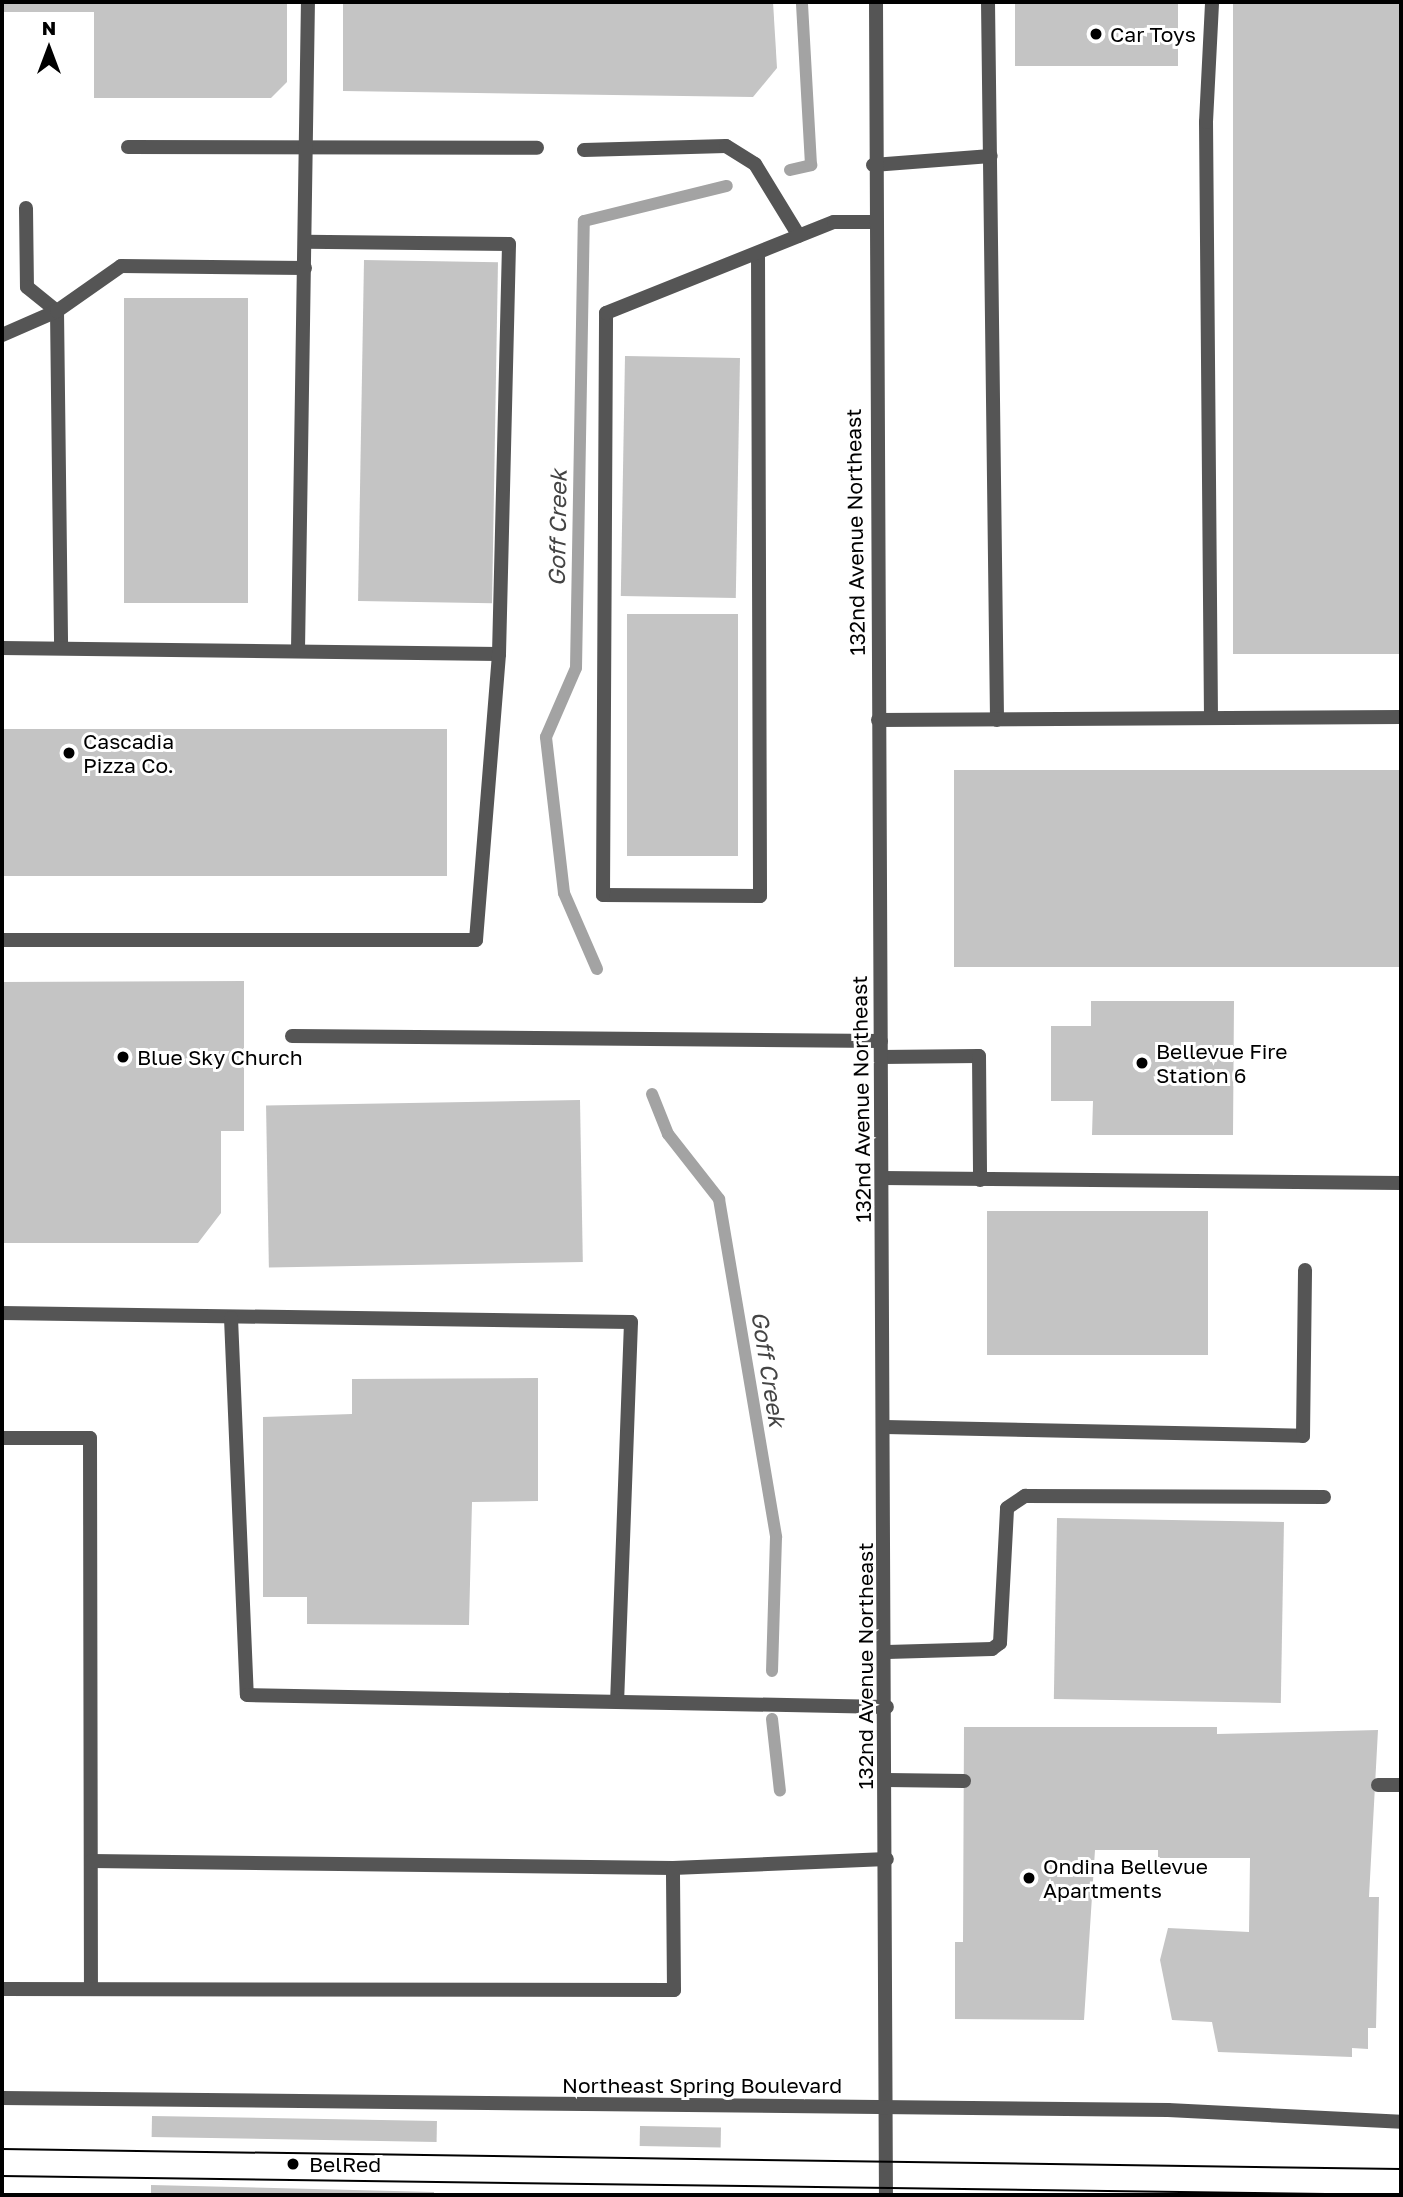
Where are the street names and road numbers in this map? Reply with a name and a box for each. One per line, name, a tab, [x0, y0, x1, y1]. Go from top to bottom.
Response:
street label: 132nd Avenue Northeast	[840, 408, 870, 656]
street label: 132nd Avenue Northeast	[846, 975, 876, 1223]
street label: 132nd Avenue Northeast	[852, 1542, 878, 1790]
street label: Northeast Spring Boulevard	[562, 2072, 842, 2098]

